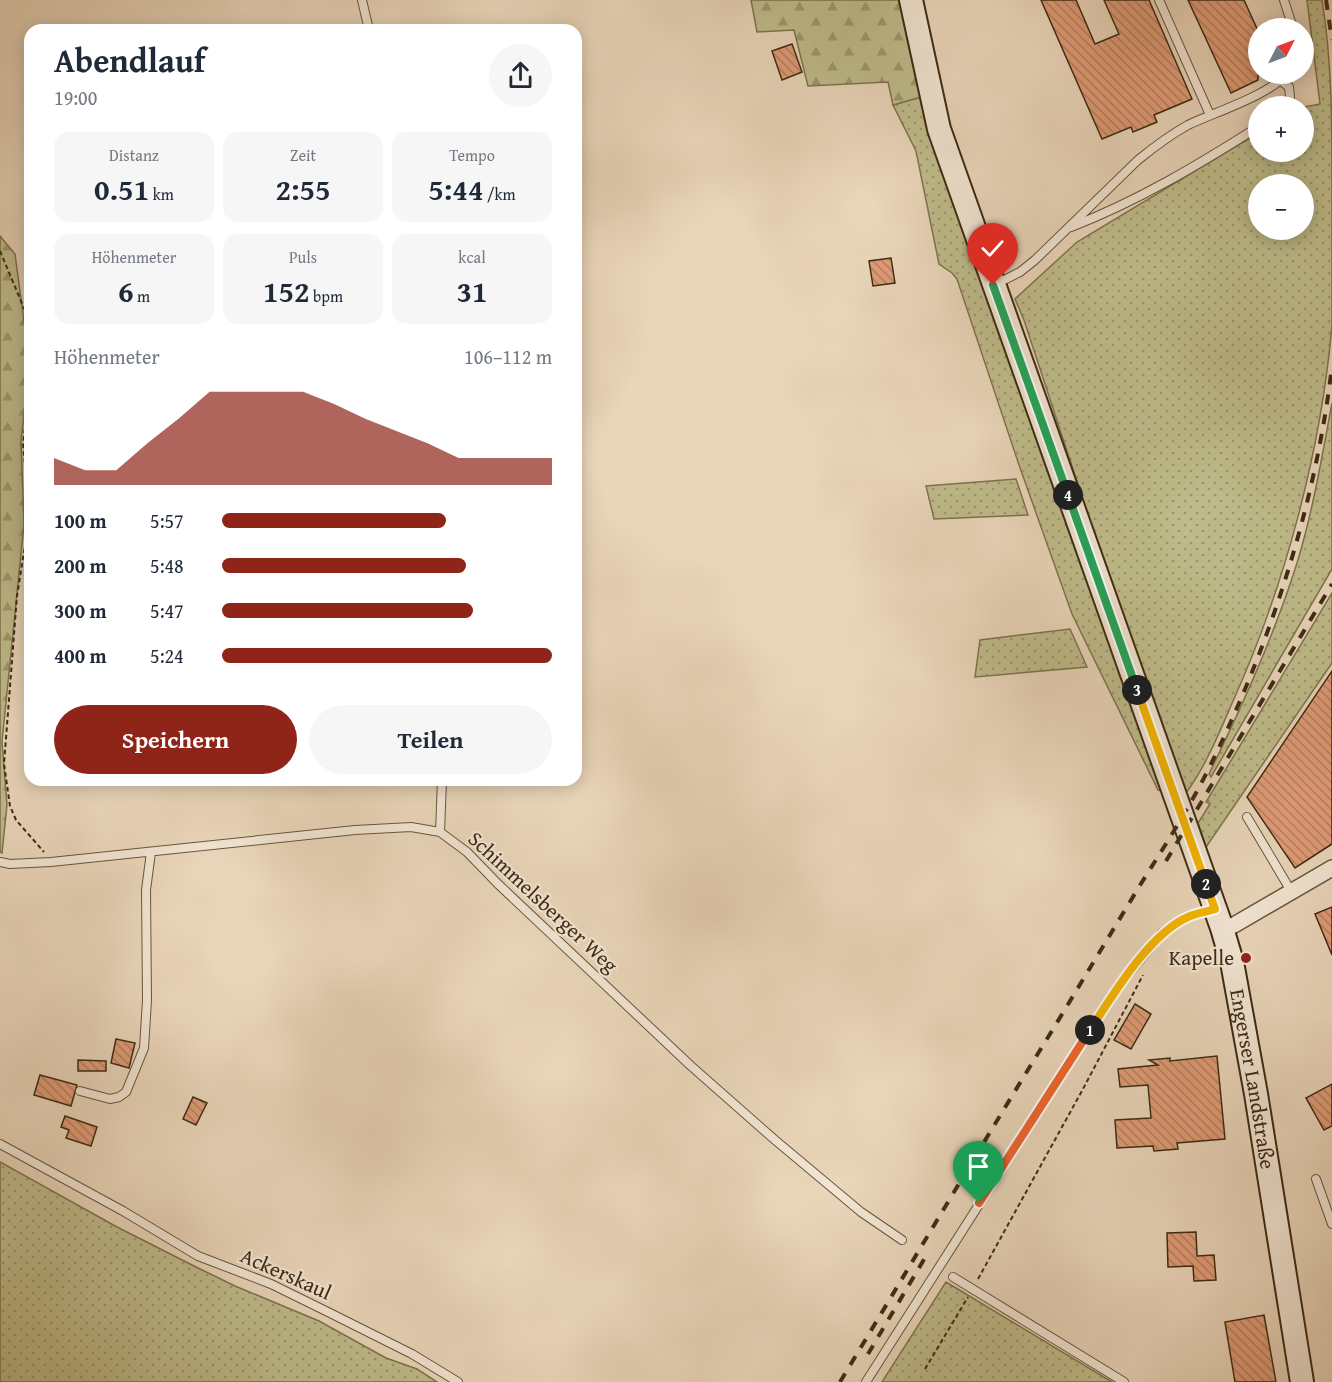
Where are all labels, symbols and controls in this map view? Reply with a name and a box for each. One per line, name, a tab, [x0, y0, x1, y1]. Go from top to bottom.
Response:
north arrow	[1248, 18, 1314, 84]
map controls	[1248, 18, 1314, 240]
text: Abendlauf	[54, 36, 205, 84]
button: share	[489, 44, 552, 107]
text: 19:00	[54, 83, 97, 112]
button: +	[1248, 96, 1314, 162]
text: Distanz	[109, 143, 159, 167]
text: Zeit	[290, 143, 316, 167]
text: Tempo	[449, 143, 495, 167]
text: 0.51	[94, 167, 149, 211]
text: 2:55	[275, 167, 331, 211]
text: 5:44	[428, 167, 483, 211]
button: −	[1248, 174, 1314, 240]
text: km	[149, 182, 174, 206]
text: /km	[483, 182, 516, 206]
pin	[967, 223, 1018, 285]
icon: check	[976, 232, 1009, 265]
text: Höhenmeter	[92, 245, 176, 269]
text: Puls	[289, 245, 317, 269]
text: kcal	[458, 245, 486, 269]
text: 6	[118, 269, 133, 313]
text: 152	[263, 269, 310, 313]
text: 31	[456, 269, 488, 313]
text: m	[133, 284, 150, 308]
text: bpm	[310, 284, 343, 308]
text: Höhenmeter	[54, 342, 160, 371]
text: 106–112 m	[464, 342, 552, 371]
pin: 4	[1053, 480, 1083, 510]
text: 4	[1064, 483, 1072, 507]
text: 100 m	[54, 506, 107, 535]
text: 5:57	[150, 506, 184, 535]
text: 200 m	[54, 551, 107, 580]
text: 5:48	[150, 551, 184, 580]
text: 300 m	[54, 596, 107, 625]
text: 5:47	[150, 596, 184, 625]
text: 400 m	[54, 641, 107, 670]
text: 5:24	[150, 641, 184, 670]
pin: 3	[1122, 675, 1152, 705]
text: 3	[1133, 678, 1141, 702]
button: Speichern	[54, 705, 297, 774]
button: Teilen	[309, 705, 552, 774]
street label: Schimmelsberger Weg	[461, 824, 626, 980]
pin: 2	[1191, 869, 1221, 899]
text: 2	[1202, 872, 1210, 896]
place label: Kapelle	[1169, 942, 1234, 973]
marker: Kapelle	[1239, 951, 1253, 965]
street label: Engerser Landstraße	[1222, 986, 1284, 1172]
pin: 1	[1075, 1015, 1105, 1045]
text: 1	[1086, 1018, 1094, 1042]
pin	[953, 1141, 1004, 1203]
icon: arrive	[962, 1150, 995, 1183]
street label: Ackerskaul	[236, 1240, 337, 1307]

